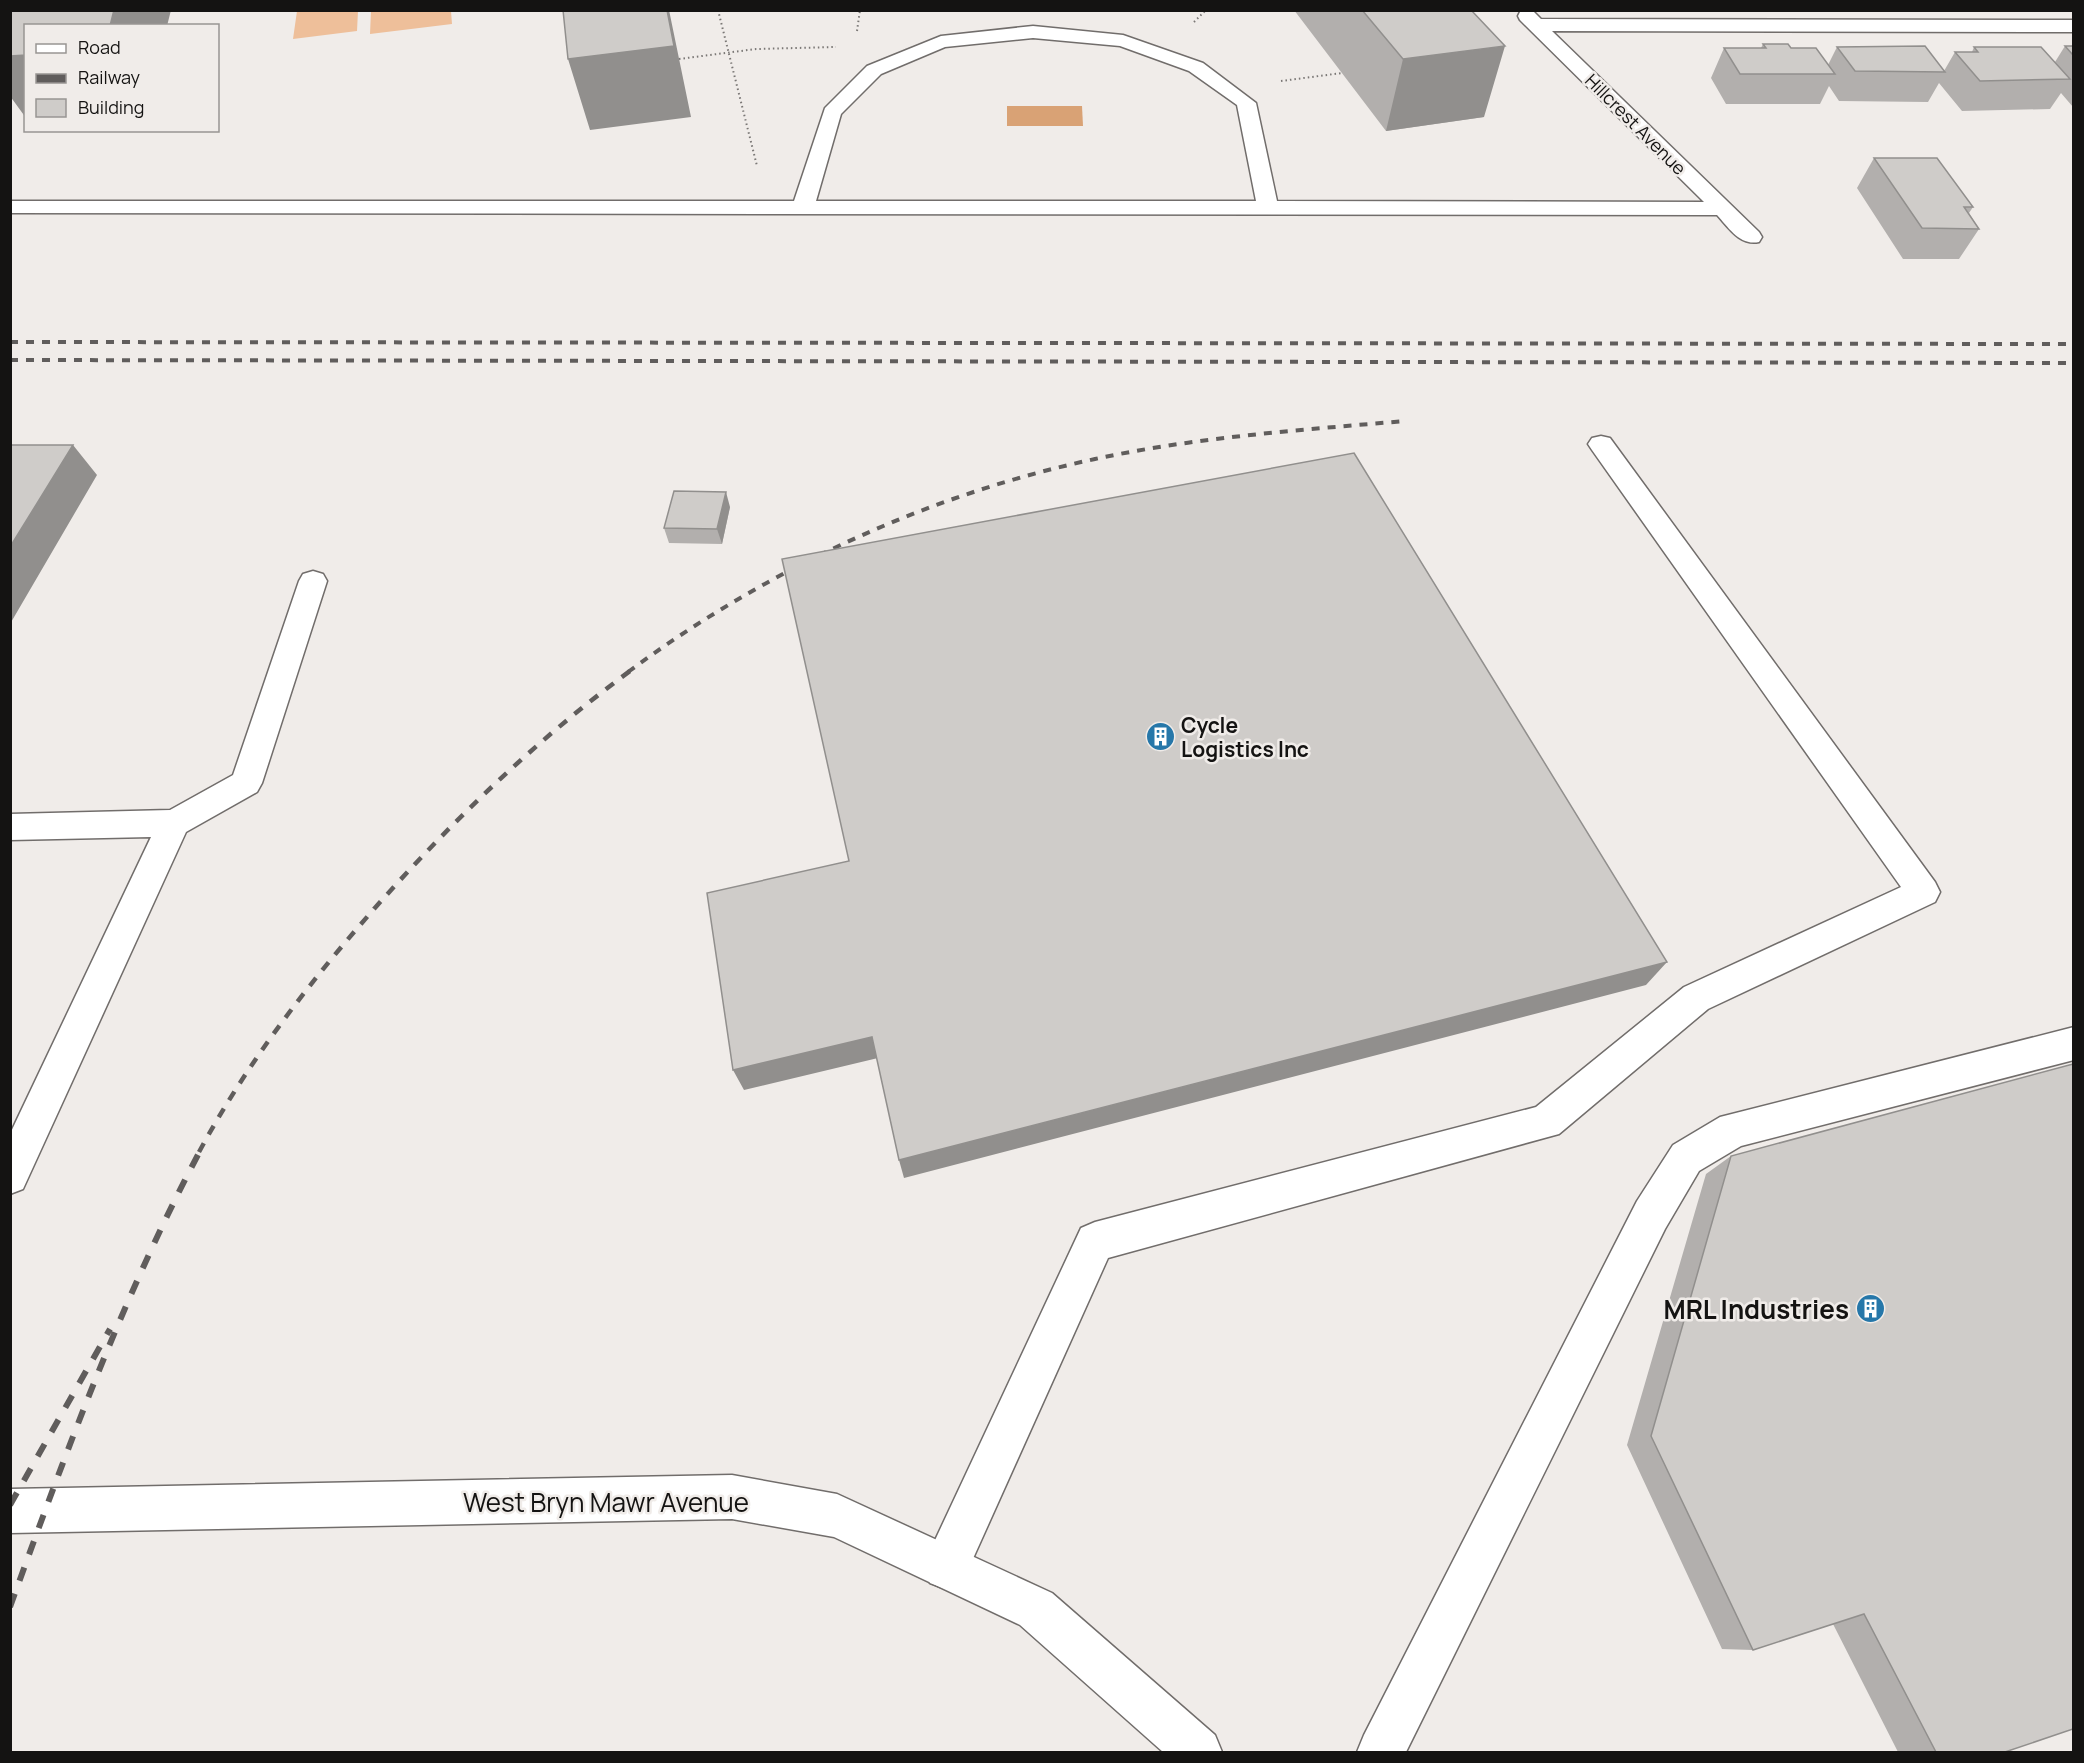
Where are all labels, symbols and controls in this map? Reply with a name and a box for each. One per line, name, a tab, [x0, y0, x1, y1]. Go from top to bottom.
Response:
legend	[24, 24, 219, 132]
text: Road	[78, 35, 121, 59]
text: Railway	[78, 65, 140, 89]
street label: Hillcrest Avenue	[1580, 68, 1692, 180]
text: Building	[78, 95, 144, 119]
place label: Cycle Logistics Inc	[1181, 711, 1309, 763]
building icon: Cycle Logistics Inc	[1144, 721, 1176, 753]
place label: MRL Industries	[1663, 1291, 1849, 1327]
building icon: MRL Industries	[1854, 1293, 1886, 1325]
street label: West Bryn Mawr Avenue	[463, 1484, 749, 1520]

